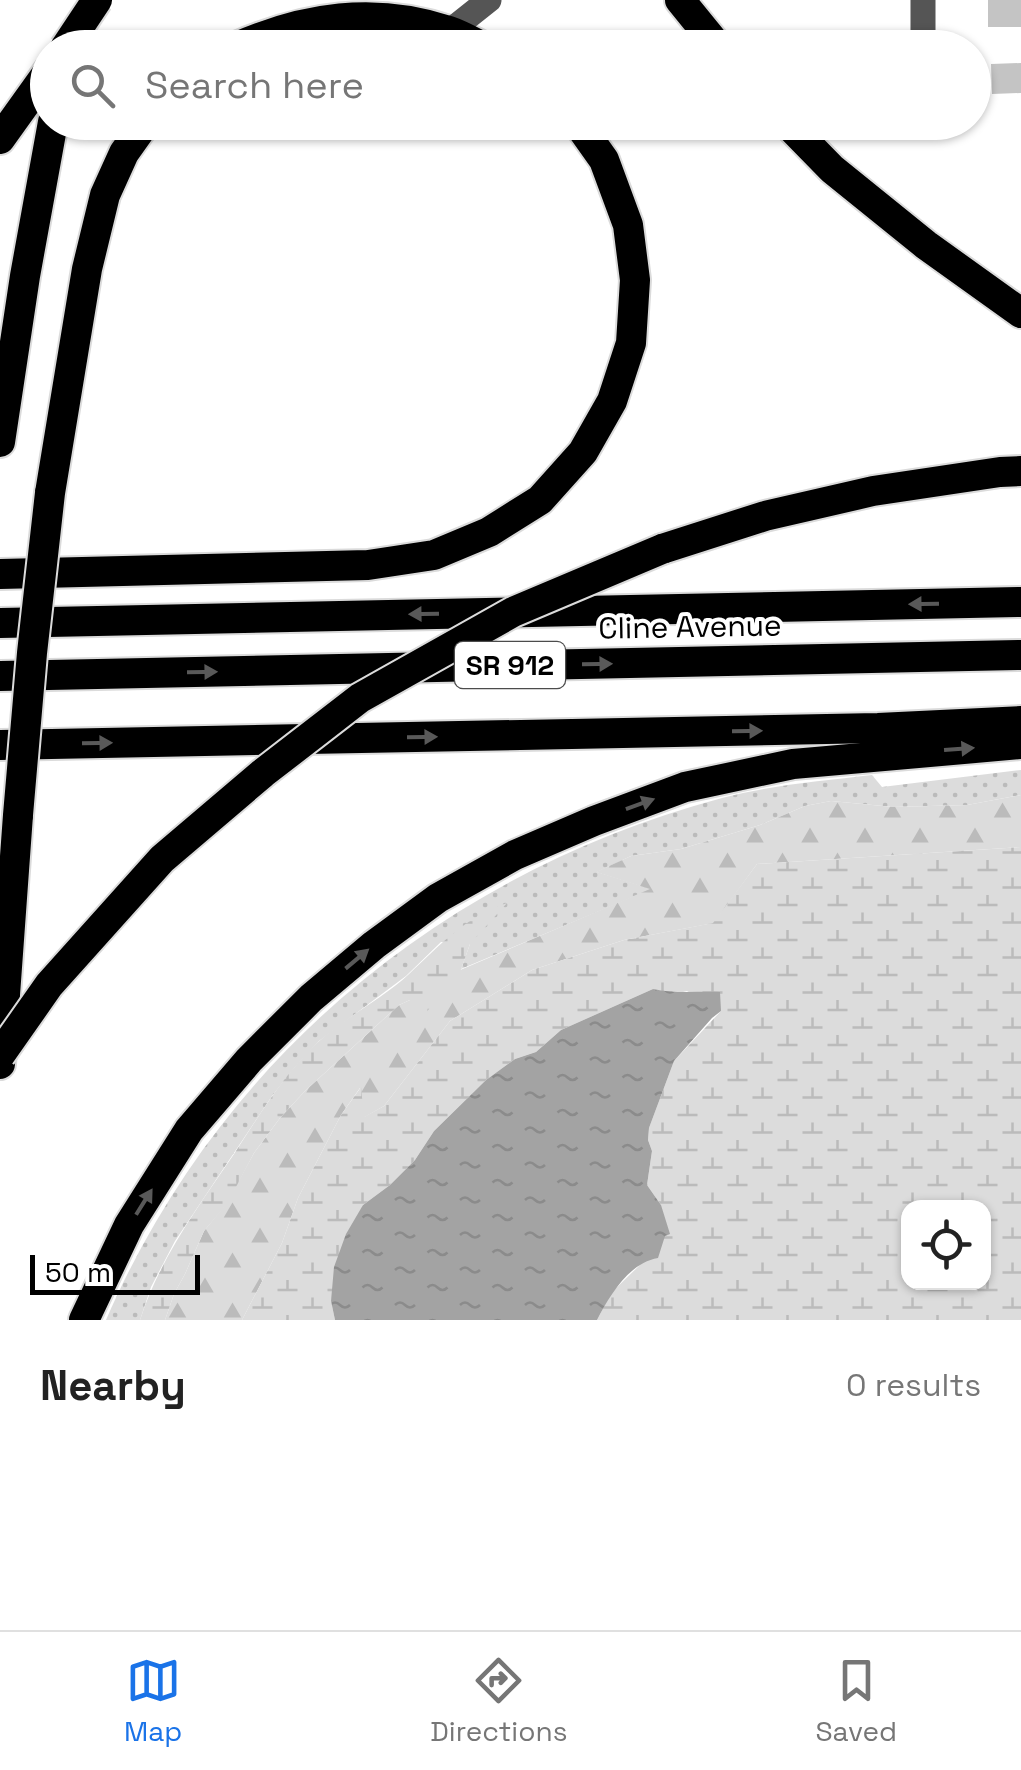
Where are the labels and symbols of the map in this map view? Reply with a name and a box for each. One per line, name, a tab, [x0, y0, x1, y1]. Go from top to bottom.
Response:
one-way arrow	[907, 596, 939, 612]
street label: Cline Avenue	[598, 605, 782, 648]
one-way arrow	[407, 607, 439, 623]
road number: SR 912	[455, 642, 565, 688]
one-way arrow	[582, 655, 614, 671]
one-way arrow	[187, 664, 219, 680]
one-way arrow	[732, 722, 764, 738]
one-way arrow	[407, 728, 439, 744]
one-way arrow	[82, 735, 114, 751]
one-way arrow	[943, 741, 975, 757]
one-way arrow	[625, 796, 655, 811]
one-way arrow	[344, 949, 369, 970]
one-way arrow	[135, 1188, 152, 1216]
scale bar	[30, 1250, 200, 1294]

